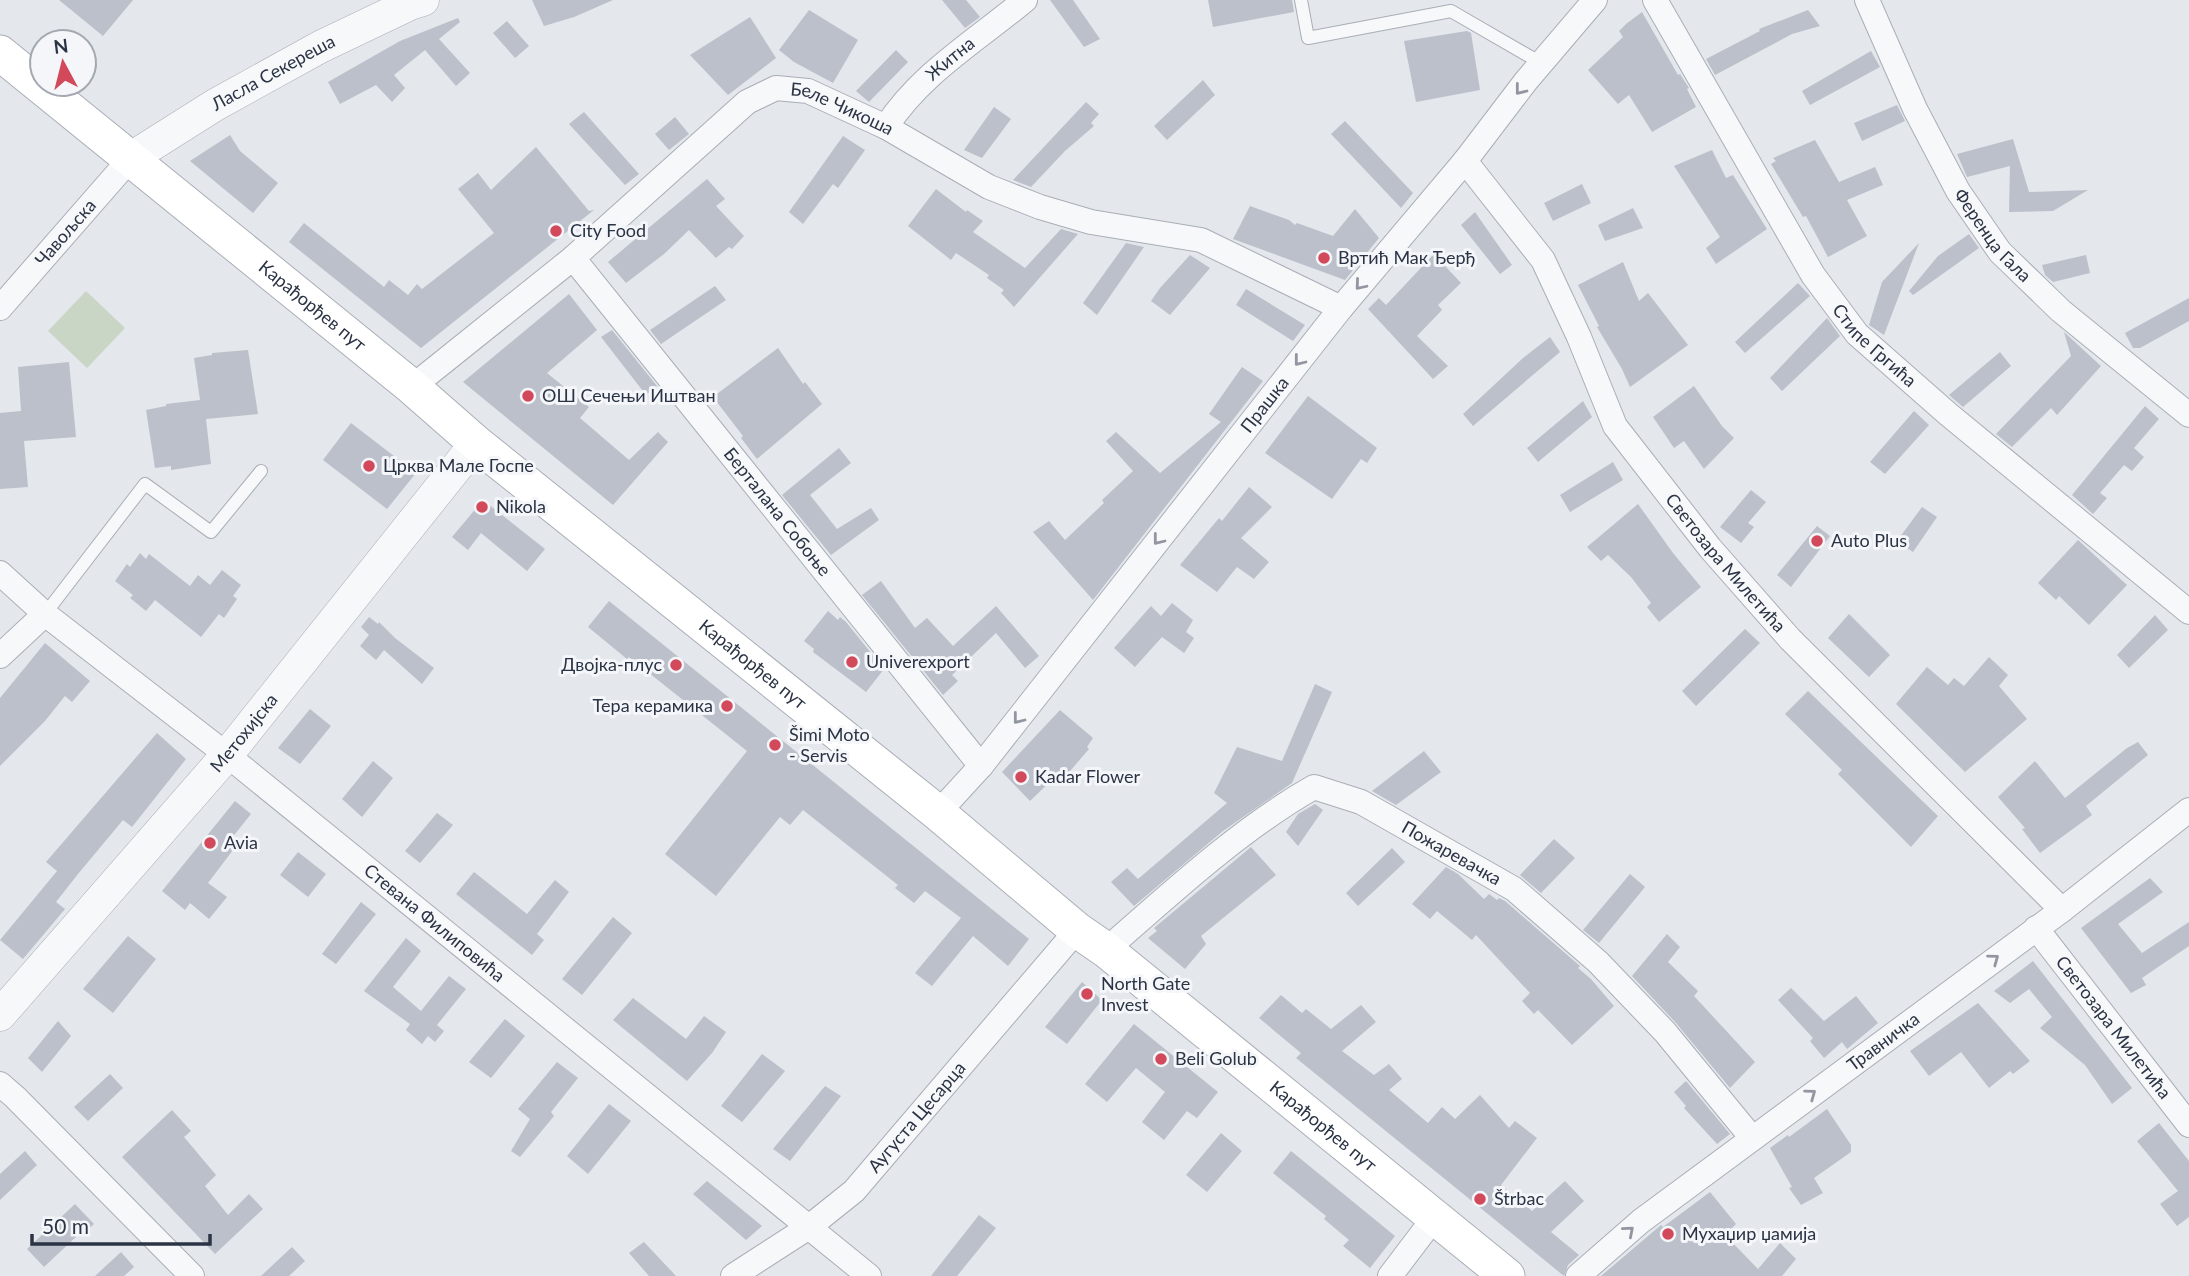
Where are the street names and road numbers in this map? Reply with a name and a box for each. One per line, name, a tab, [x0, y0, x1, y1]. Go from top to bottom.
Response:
street label: Ласла Секереша	[206, 29, 338, 115]
street label: Житна	[921, 32, 979, 85]
street label: Беле Чикоша	[790, 77, 898, 139]
street label: Ференца Гала	[1950, 184, 2036, 286]
street label: Чавољска	[30, 194, 100, 270]
street label: Карађорђев пут	[255, 255, 371, 355]
street label: Стипе Гргића	[1828, 299, 1921, 391]
street label: Прашка	[1235, 372, 1293, 437]
street label: Берталана Собоње	[720, 443, 836, 580]
street label: Светозара Милетића	[1661, 488, 1791, 636]
street label: Карађорђев пут	[695, 614, 812, 714]
street label: Метохијска	[205, 689, 282, 776]
street label: Пожаревачка	[1398, 816, 1506, 890]
street label: Стевана Филиповића	[360, 859, 510, 986]
street label: Светозара Милетића	[2052, 951, 2176, 1103]
street label: Травничка	[1842, 1007, 1923, 1075]
street label: Аугуста Цесарца	[863, 1057, 970, 1177]
street label: Карађорђев пут	[1266, 1076, 1382, 1176]

